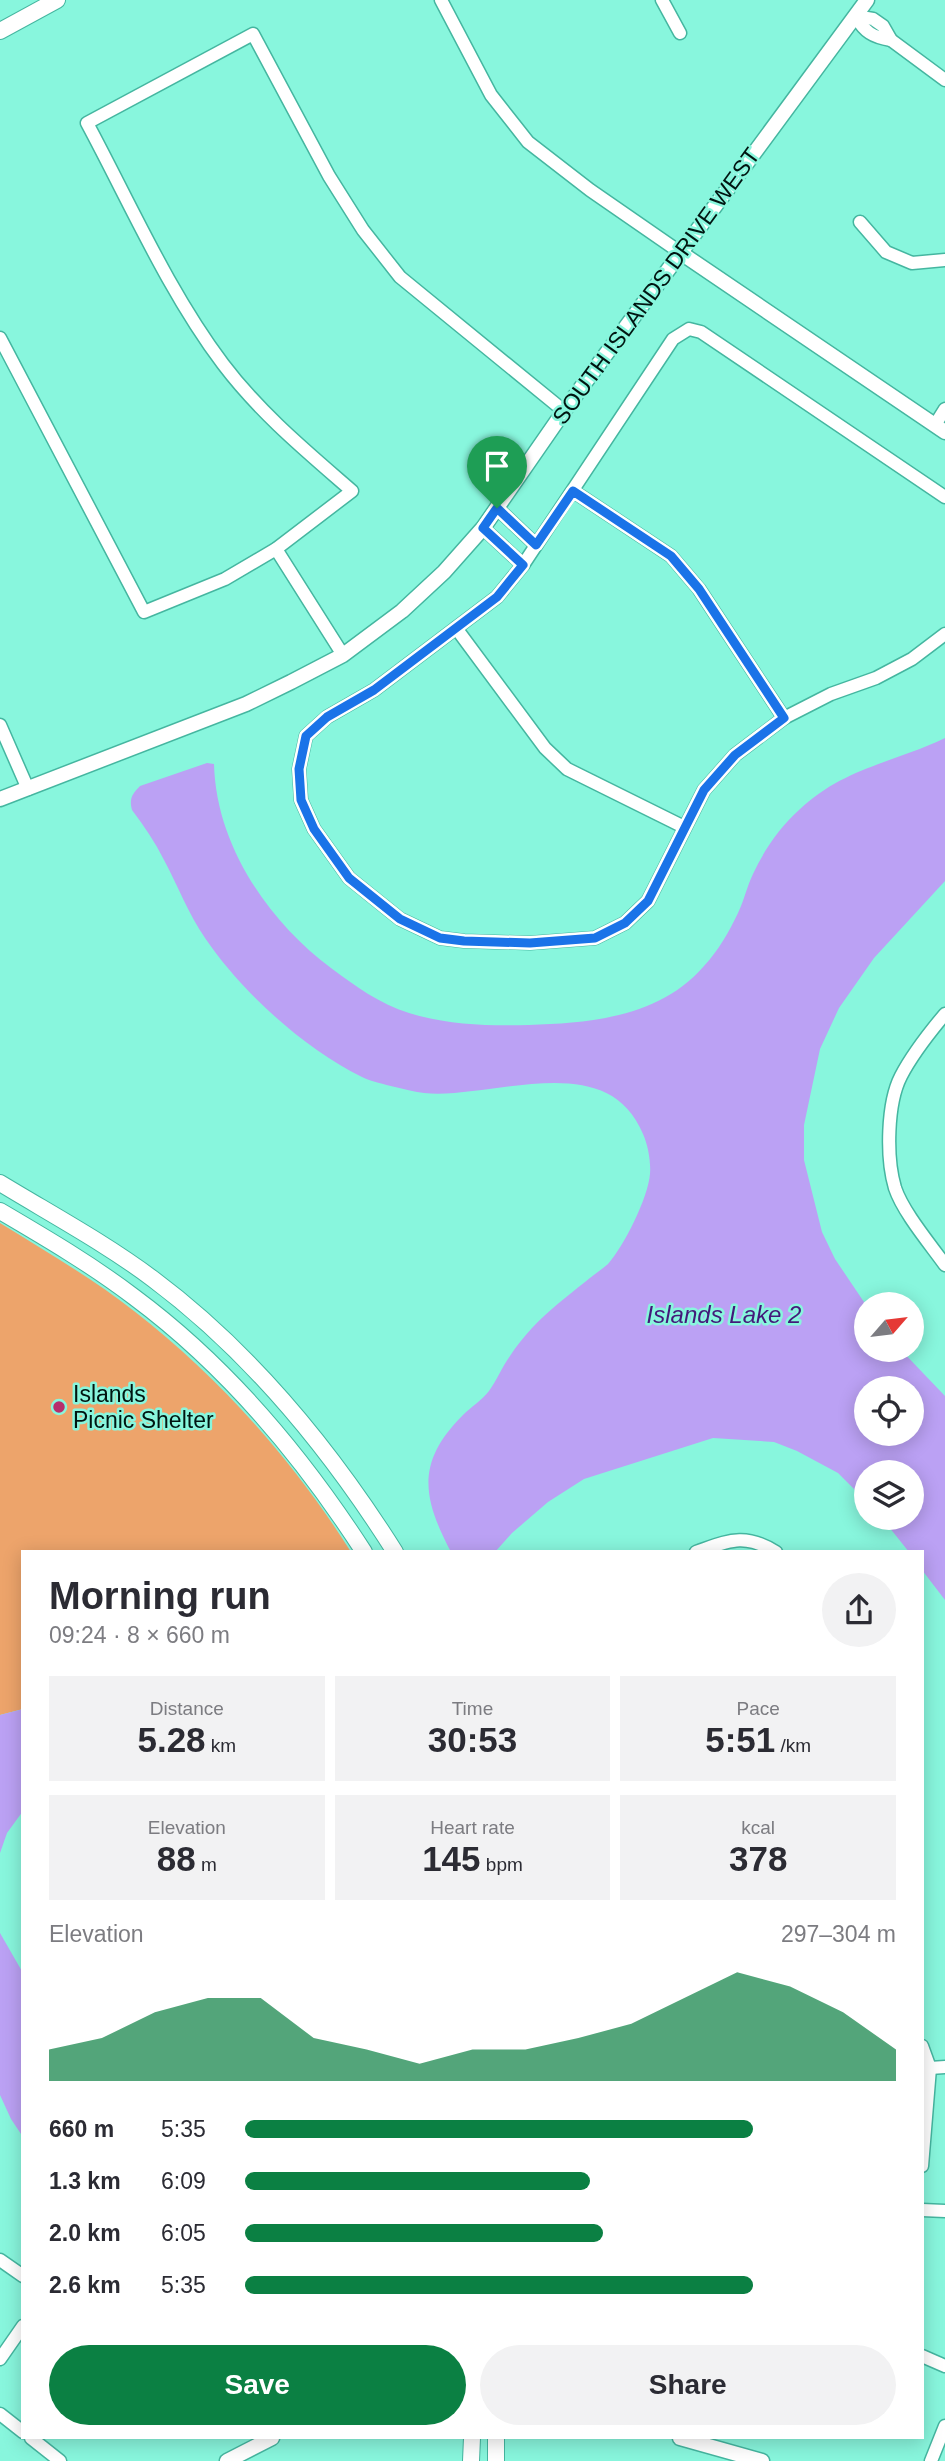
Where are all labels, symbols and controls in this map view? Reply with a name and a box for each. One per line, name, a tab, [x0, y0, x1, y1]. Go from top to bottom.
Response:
street label: SOUTH ISLANDS DRIVE WEST	[547, 143, 765, 429]
pin	[467, 436, 527, 508]
icon: arrive	[478, 447, 516, 485]
north arrow	[854, 1292, 924, 1362]
map controls	[854, 1292, 924, 1530]
water label: Islands Lake 2	[647, 1301, 801, 1328]
button: locate	[854, 1376, 924, 1446]
place label: Islands Picnic Shelter	[73, 1381, 214, 1433]
marker: Islands Picnic Shelter	[51, 1399, 67, 1415]
button: layers	[854, 1460, 924, 1530]
button: share	[822, 1573, 896, 1647]
text: Morning run	[49, 1575, 271, 1617]
text: 09:24 · 8 × 660 m	[49, 1622, 230, 1648]
text: Distance	[150, 1698, 224, 1719]
text: Time	[452, 1698, 493, 1719]
text: Pace	[737, 1698, 780, 1719]
text: 5.28	[137, 1720, 206, 1759]
text: 30:53	[428, 1720, 517, 1759]
text: 5:51	[705, 1720, 775, 1759]
text: km	[206, 1735, 236, 1756]
text: /km	[775, 1735, 811, 1756]
text: Elevation	[148, 1817, 226, 1838]
text: Heart rate	[430, 1817, 515, 1838]
text: kcal	[741, 1817, 775, 1838]
text: 88	[157, 1839, 196, 1878]
text: 145	[422, 1839, 481, 1878]
text: 378	[729, 1839, 787, 1878]
text: m	[196, 1854, 217, 1875]
text: bpm	[481, 1854, 523, 1875]
text: Elevation	[49, 1921, 144, 1947]
text: 297–304 m	[781, 1921, 896, 1947]
text: 660 m	[49, 2116, 114, 2142]
text: 5:35	[161, 2116, 206, 2142]
text: 1.3 km	[49, 2168, 121, 2194]
text: 6:09	[161, 2168, 206, 2194]
text: 2.0 km	[49, 2220, 121, 2246]
text: 6:05	[161, 2220, 206, 2246]
text: 2.6 km	[49, 2272, 121, 2298]
text: 5:35	[161, 2272, 206, 2298]
button: Save	[49, 2345, 466, 2425]
button: Share	[480, 2345, 896, 2425]

